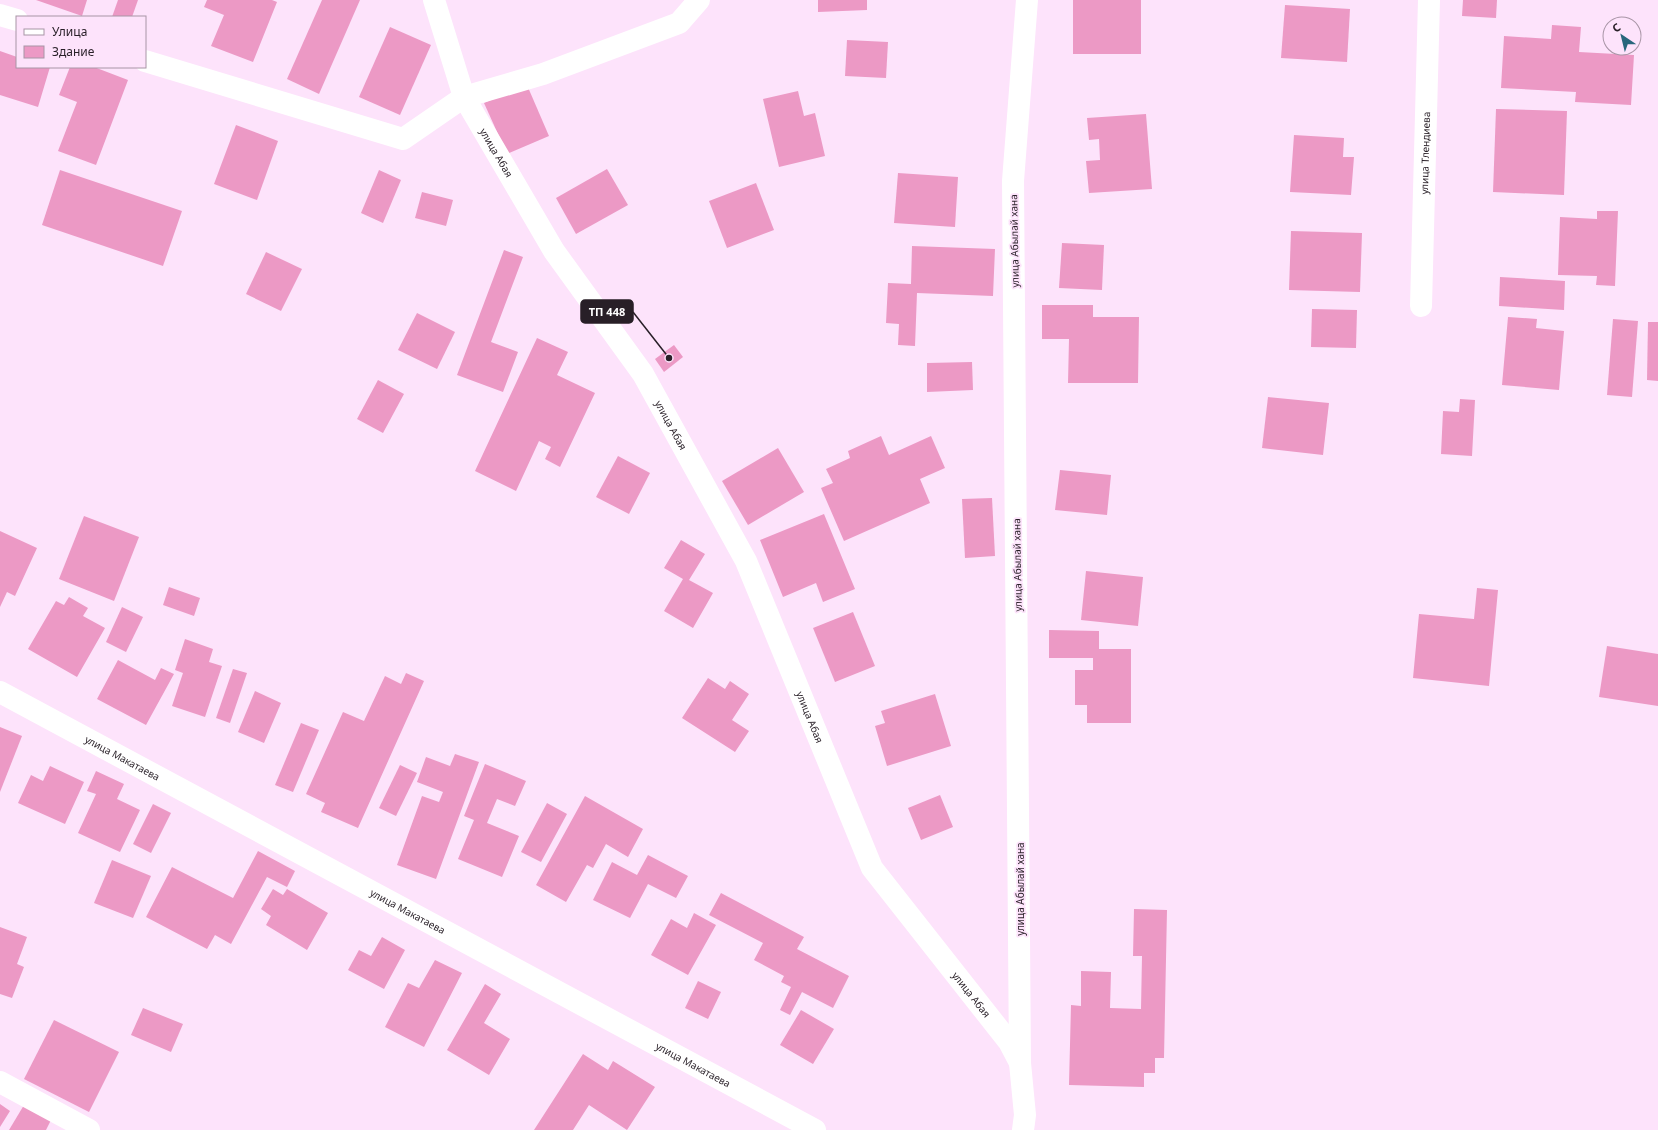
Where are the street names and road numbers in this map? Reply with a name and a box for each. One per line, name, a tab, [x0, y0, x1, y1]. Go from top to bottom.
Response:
street label: улица Тлендиева	[1417, 111, 1433, 195]
street label: улица Абая	[477, 126, 516, 180]
street label: улица Абылай хана	[1006, 194, 1022, 288]
street label: улица Абая	[652, 398, 690, 452]
street label: улица Абылай хана	[1009, 518, 1025, 612]
street label: улица Абая	[793, 689, 827, 745]
street label: улица Макатаева	[83, 732, 162, 784]
street label: улица Абылай хана	[1013, 842, 1027, 936]
street label: улица Макатаева	[368, 885, 448, 937]
street label: улица Абая	[949, 969, 994, 1020]
street label: улица Макатаева	[653, 1039, 733, 1090]

